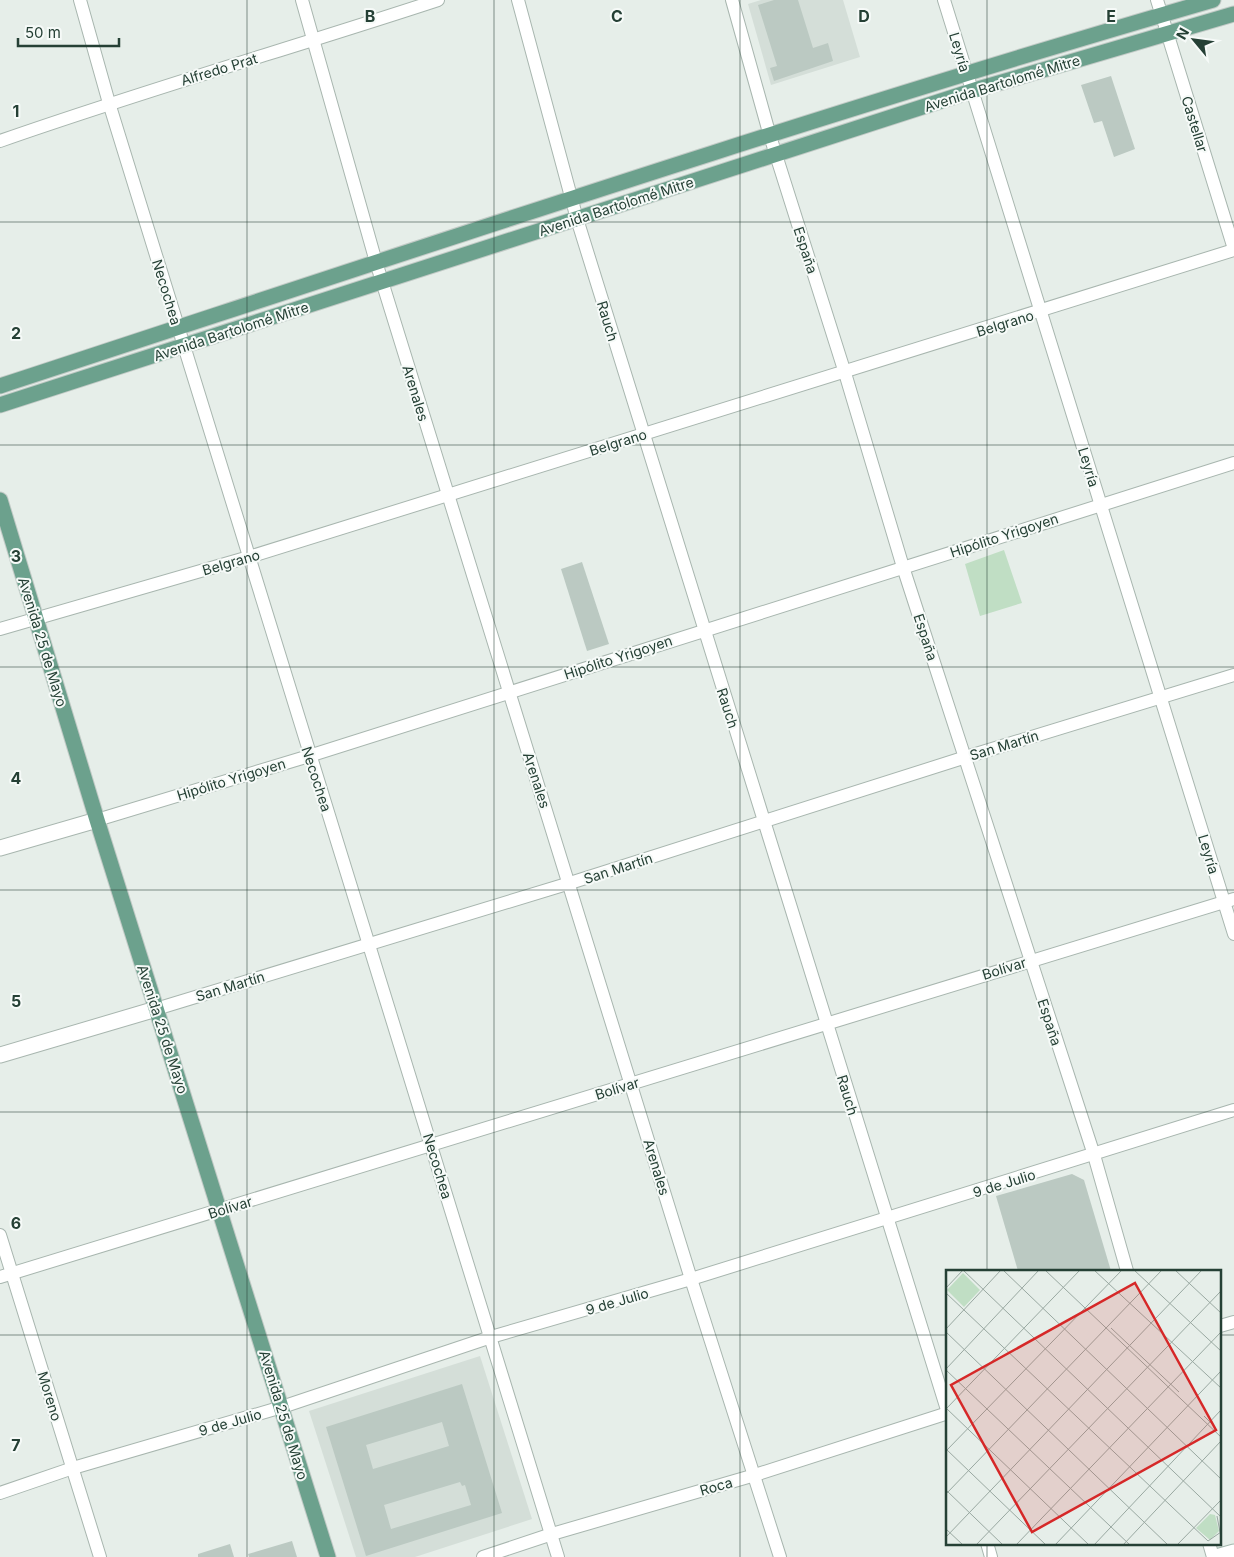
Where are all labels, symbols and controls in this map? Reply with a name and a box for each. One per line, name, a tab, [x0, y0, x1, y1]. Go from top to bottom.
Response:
text: B	[365, 6, 375, 26]
text: C	[611, 6, 623, 26]
text: D	[858, 6, 870, 26]
text: E	[1106, 6, 1116, 26]
scale bar	[18, 15, 119, 47]
north arrow	[1169, 15, 1219, 65]
text: 50 m	[25, 23, 61, 42]
text: N	[1172, 25, 1192, 42]
street label: Leyría	[946, 30, 974, 74]
street label: Alfredo Prat	[179, 49, 260, 89]
street label: Avenida Bartolomé Mitre	[922, 51, 1082, 115]
street label: Castellar	[1178, 94, 1212, 154]
text: 1	[13, 101, 19, 121]
street label: Avenida Bartolomé Mitre	[536, 173, 696, 239]
street label: España	[790, 224, 822, 276]
street label: Necochea	[149, 257, 185, 327]
street label: Avenida Bartolomé Mitre	[151, 298, 311, 364]
street label: Rauch	[594, 299, 622, 343]
street label: Belgrano	[974, 306, 1036, 340]
text: 2	[11, 323, 21, 343]
street label: Arenales	[399, 363, 433, 423]
street label: Belgrano	[587, 425, 649, 459]
street label: Leyría	[1075, 445, 1103, 489]
street label: Hipólito Yrigoyen	[948, 509, 1060, 561]
text: 3	[11, 546, 21, 566]
street label: Belgrano	[200, 546, 262, 578]
street label: Avenida 25 de Mayo	[15, 575, 71, 709]
street label: España	[910, 611, 942, 663]
street label: Hipólito Yrigoyen	[562, 631, 674, 683]
street label: Rauch	[714, 686, 742, 730]
street label: San Martín	[967, 726, 1041, 764]
street label: Necochea	[298, 744, 336, 814]
street label: Arenales	[520, 750, 554, 810]
street label: Hipólito Yrigoyen	[175, 754, 287, 804]
text: 4	[11, 768, 22, 788]
street label: Leyría	[1195, 832, 1223, 876]
street label: San Martín	[581, 849, 655, 887]
street label: Bolívar	[980, 953, 1028, 983]
street label: Avenida 25 de Mayo	[134, 962, 192, 1096]
street label: San Martín	[193, 967, 267, 1005]
text: 5	[11, 991, 21, 1011]
street label: España	[1034, 996, 1066, 1048]
street label: Bolívar	[593, 1073, 641, 1103]
street label: Rauch	[834, 1073, 862, 1117]
street label: Necochea	[420, 1131, 456, 1201]
street label: Arenales	[640, 1137, 674, 1197]
street label: 9 de Julio	[971, 1165, 1037, 1201]
street label: Bolívar	[206, 1192, 254, 1222]
text: 6	[11, 1213, 21, 1233]
inset map	[946, 1270, 1222, 1544]
street label: 9 de Julio	[584, 1284, 650, 1318]
street label: Avenida 25 de Mayo	[256, 1348, 312, 1482]
street label: Moreno	[34, 1369, 66, 1423]
street label: 9 de Julio	[197, 1405, 263, 1439]
text: 7	[11, 1435, 21, 1455]
street label: Roca	[698, 1473, 734, 1499]

